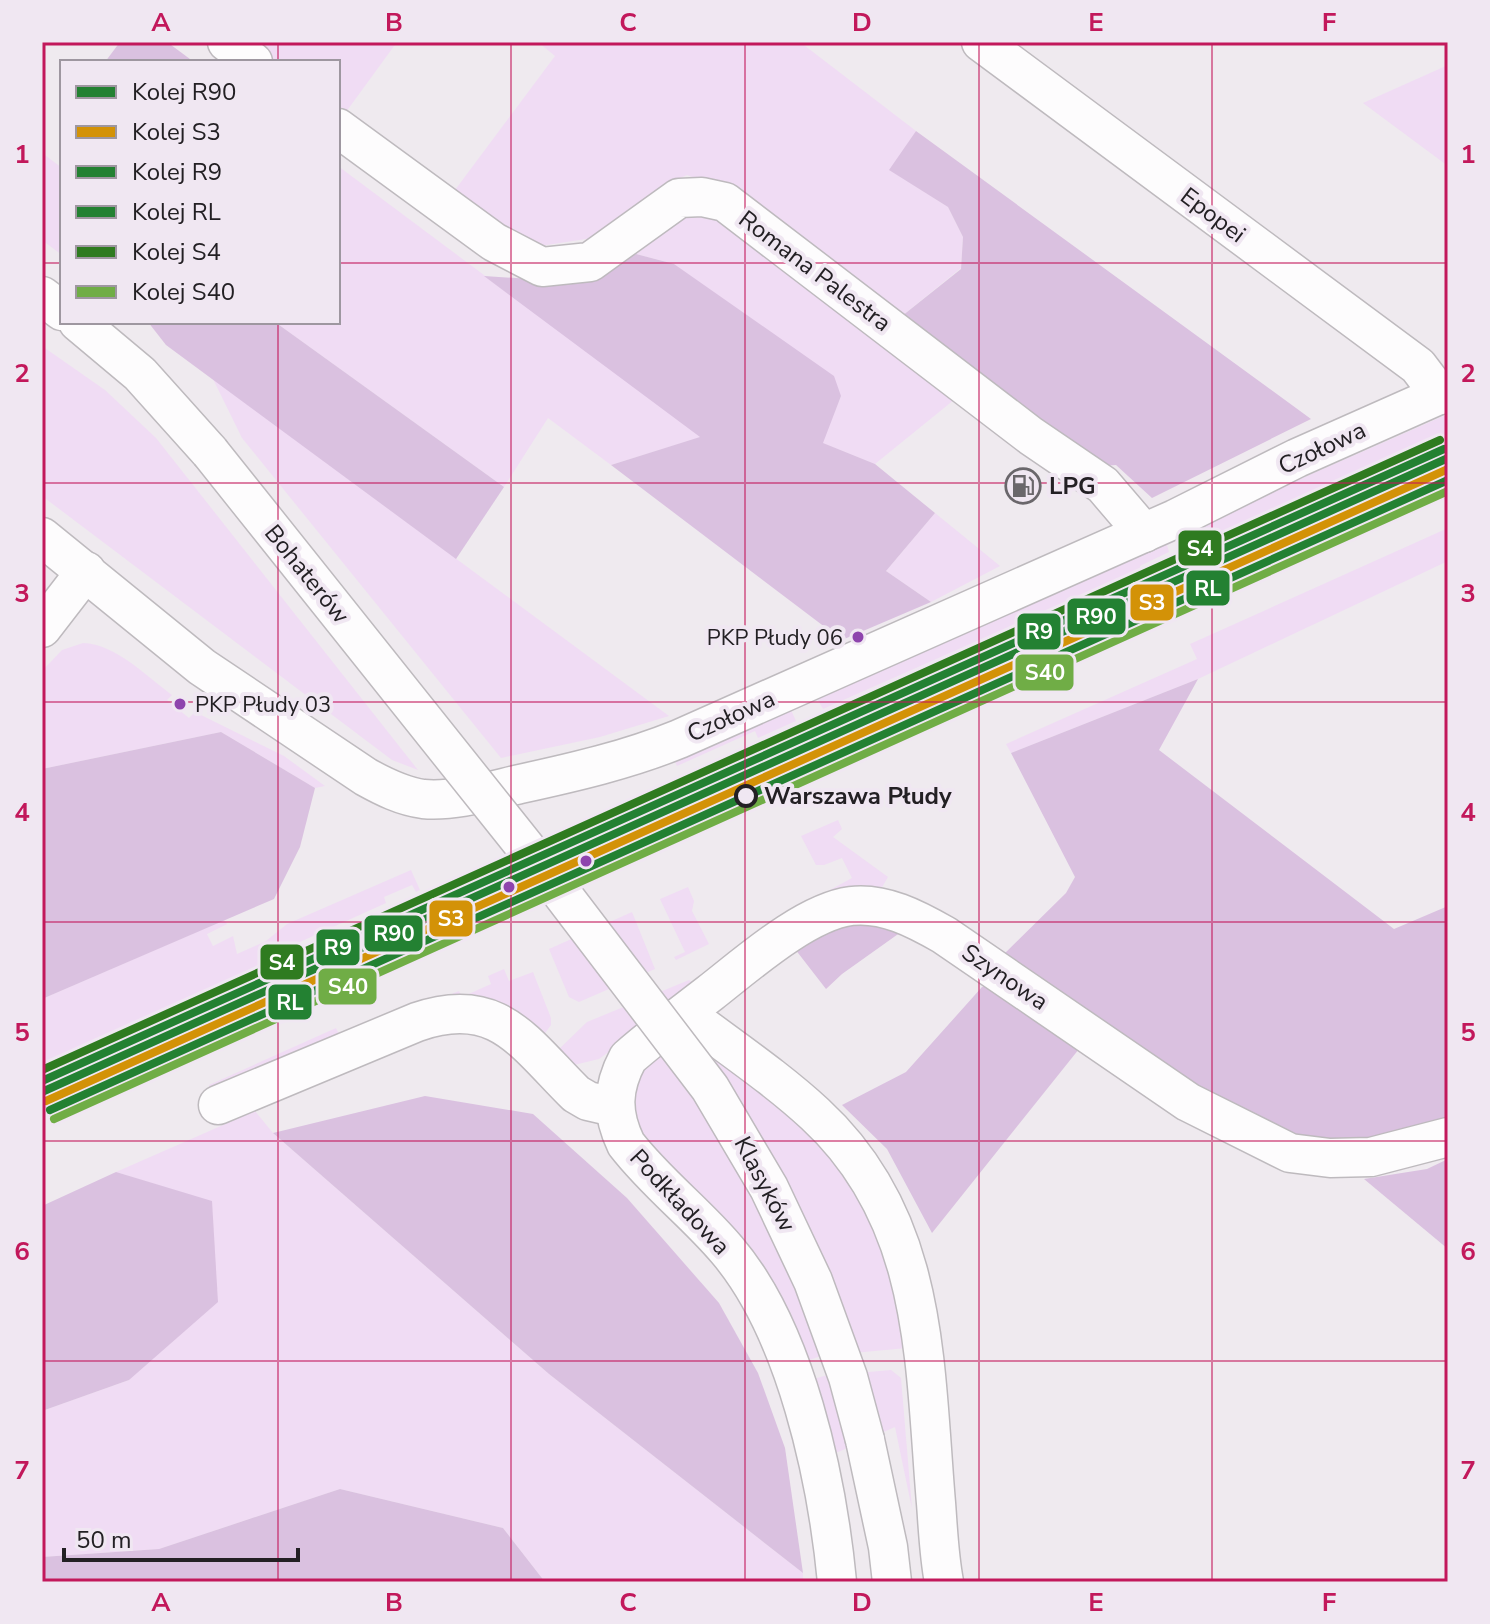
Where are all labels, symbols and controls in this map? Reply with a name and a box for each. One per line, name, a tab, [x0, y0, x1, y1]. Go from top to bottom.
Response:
text: A	[151, 5, 171, 40]
text: B	[385, 5, 403, 40]
text: C	[619, 5, 637, 40]
text: D	[852, 5, 872, 40]
text: E	[1088, 5, 1104, 40]
text: F	[1322, 5, 1336, 40]
legend	[60, 60, 340, 324]
text: Kolej R90	[132, 76, 237, 108]
text: Kolej S3	[132, 116, 221, 148]
text: 1	[14, 137, 30, 172]
text: 1	[1460, 137, 1476, 172]
text: Kolej R9	[132, 156, 222, 188]
street label: Epopei	[1174, 180, 1252, 250]
text: Kolej RL	[132, 196, 221, 228]
street label: Romana Palestra	[732, 203, 898, 339]
text: Kolej S4	[132, 236, 221, 268]
text: Kolej S40	[132, 276, 235, 308]
text: 2	[14, 356, 30, 391]
text: 2	[1460, 356, 1476, 391]
street label: Czołowa	[1273, 414, 1371, 482]
fuel station icon: LPG	[1004, 467, 1042, 505]
place label: LPG	[1049, 470, 1096, 502]
street label: Bohaterów	[257, 518, 357, 630]
line badge: S4	[1177, 529, 1223, 567]
text: S4	[1186, 534, 1214, 564]
line badge: RL	[1185, 569, 1231, 607]
text: RL	[1194, 574, 1222, 604]
text: 3	[14, 576, 30, 611]
text: 3	[1460, 576, 1476, 611]
line badge: S3	[1129, 583, 1175, 622]
text: S3	[1138, 588, 1166, 618]
line badge: R90	[1066, 597, 1127, 636]
text: R90	[1075, 602, 1117, 632]
line badge: R9	[1016, 612, 1062, 651]
text: R9	[1025, 617, 1053, 647]
place label: PKP Płudy 06	[707, 623, 843, 653]
marker: PKP Płudy 06	[850, 629, 866, 645]
line badge: S40	[1014, 653, 1075, 692]
text: S40	[1025, 658, 1065, 688]
street label: Czołowa	[682, 683, 780, 749]
place label: PKP Płudy 03	[195, 690, 331, 720]
marker: PKP Płudy 03	[172, 696, 188, 712]
place label: Warszawa Płudy	[764, 780, 952, 812]
marker: Warszawa Płudy	[735, 785, 757, 807]
text: 4	[14, 795, 30, 830]
text: 4	[1460, 795, 1476, 830]
unlabelled marker	[578, 853, 594, 869]
unlabelled marker	[501, 879, 517, 895]
line badge: S3	[428, 899, 474, 938]
text: S3	[437, 904, 465, 934]
line badge: R90	[363, 914, 424, 953]
text: R90	[373, 919, 415, 949]
line badge: R9	[315, 928, 361, 967]
text: R9	[324, 933, 352, 963]
street label: Szynowa	[956, 936, 1054, 1018]
line badge: S4	[259, 943, 305, 981]
text: S4	[268, 948, 296, 978]
line badge: S40	[317, 967, 378, 1006]
text: S40	[328, 972, 368, 1002]
line badge: RL	[267, 983, 313, 1021]
text: RL	[276, 988, 304, 1018]
text: 5	[14, 1015, 30, 1050]
text: 5	[1460, 1015, 1476, 1050]
street label: Klasyków	[727, 1131, 803, 1237]
street label: Podkładowa	[623, 1142, 737, 1262]
text: 6	[14, 1234, 30, 1269]
text: 6	[1460, 1234, 1476, 1269]
text: 7	[14, 1453, 30, 1488]
text: 7	[1460, 1453, 1476, 1488]
scale bar	[64, 1512, 298, 1562]
text: 50 m	[76, 1524, 132, 1556]
text: A	[151, 1585, 171, 1620]
text: B	[385, 1585, 403, 1620]
text: C	[619, 1585, 637, 1620]
text: D	[852, 1585, 872, 1620]
text: E	[1088, 1585, 1104, 1620]
text: F	[1322, 1585, 1336, 1620]

